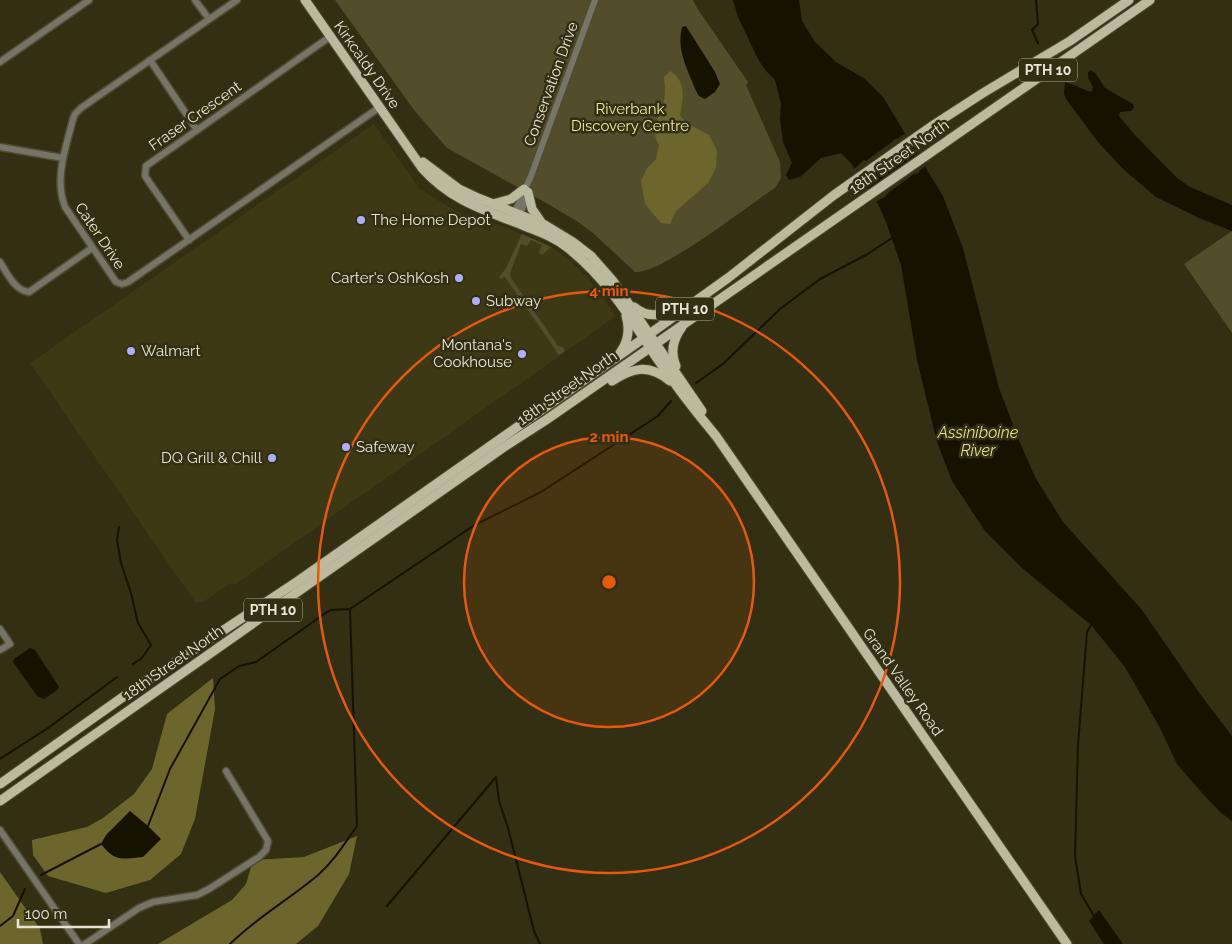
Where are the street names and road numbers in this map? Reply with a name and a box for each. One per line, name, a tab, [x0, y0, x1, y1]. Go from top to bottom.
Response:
street label: Kirkcaldy Drive	[330, 18, 404, 112]
street label: Conservation Drive	[520, 19, 582, 149]
road number: PTH 10	[1019, 58, 1077, 82]
street label: Fraser Crescent	[145, 78, 245, 154]
street label: 18th Street North	[846, 116, 952, 198]
street label: Cater Drive	[71, 199, 129, 273]
road number: PTH 10	[656, 298, 714, 320]
street label: 18th Street North	[514, 347, 620, 429]
road number: PTH 10	[244, 598, 302, 622]
street label: 18th Street North	[120, 622, 226, 704]
street label: Grand Valley Road	[859, 625, 947, 739]

